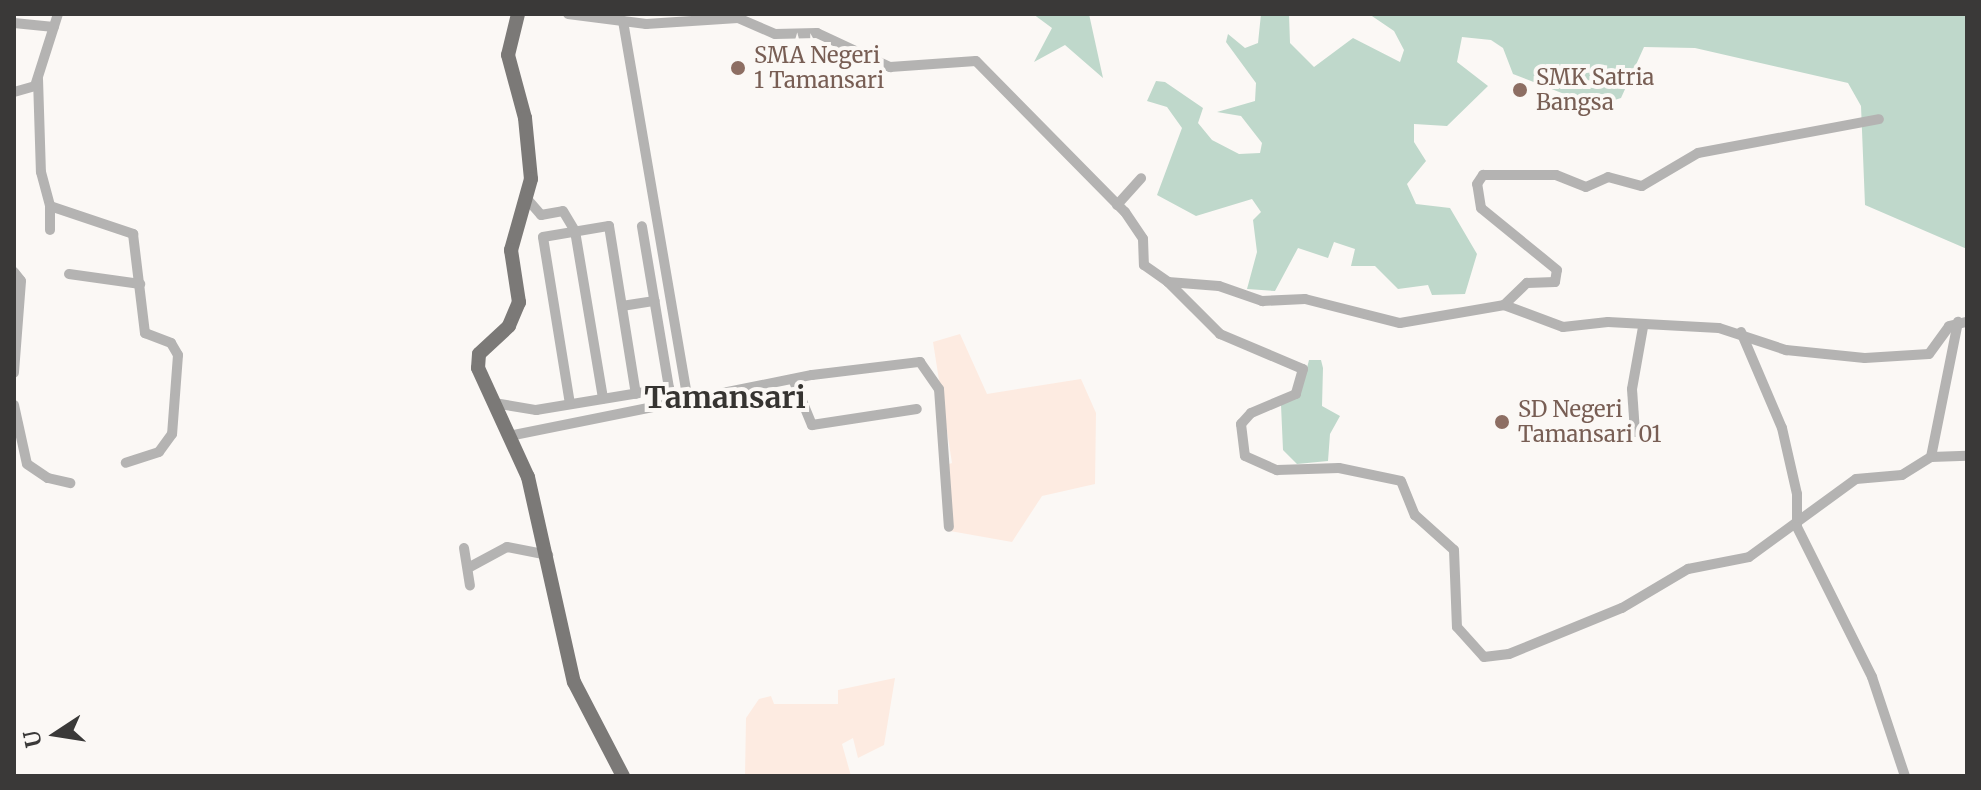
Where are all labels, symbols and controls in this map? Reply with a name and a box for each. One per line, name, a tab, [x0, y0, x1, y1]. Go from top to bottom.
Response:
place label: SMA Negeri 1 Tamansari	[754, 42, 884, 94]
marker: SMA Negeri 1 Tamansari	[729, 59, 747, 77]
place label: SMK Satria Bangsa	[1536, 64, 1654, 116]
marker: SMK Satria Bangsa	[1511, 81, 1529, 99]
district label: Tamansari	[644, 379, 806, 415]
place label: SD Negeri Tamansari 01	[1518, 396, 1661, 448]
marker: SD Negeri Tamansari 01	[1493, 413, 1511, 431]
north arrow	[16, 694, 96, 774]
text: U	[17, 728, 48, 750]

